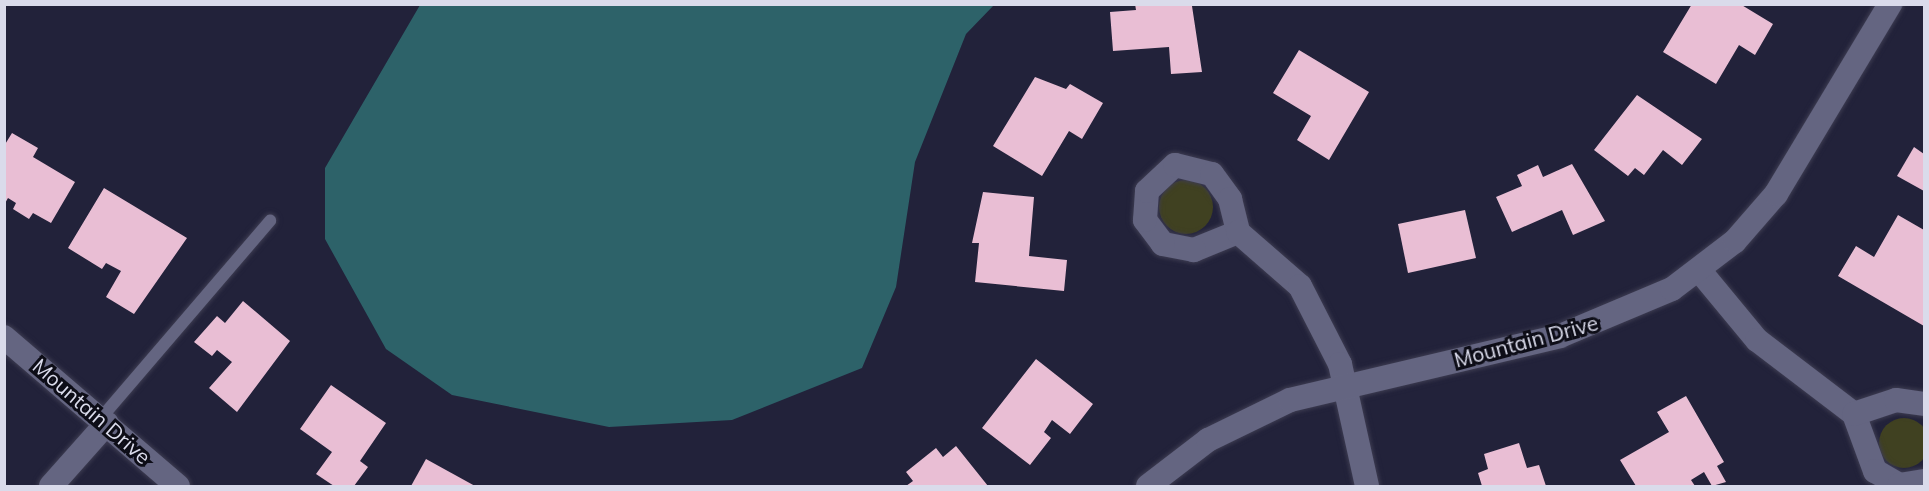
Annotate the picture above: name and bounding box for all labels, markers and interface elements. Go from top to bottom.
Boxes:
street label: Mountain Drive [1451,310,1601,372]
street label: Mountain Drive [28,353,156,469]

